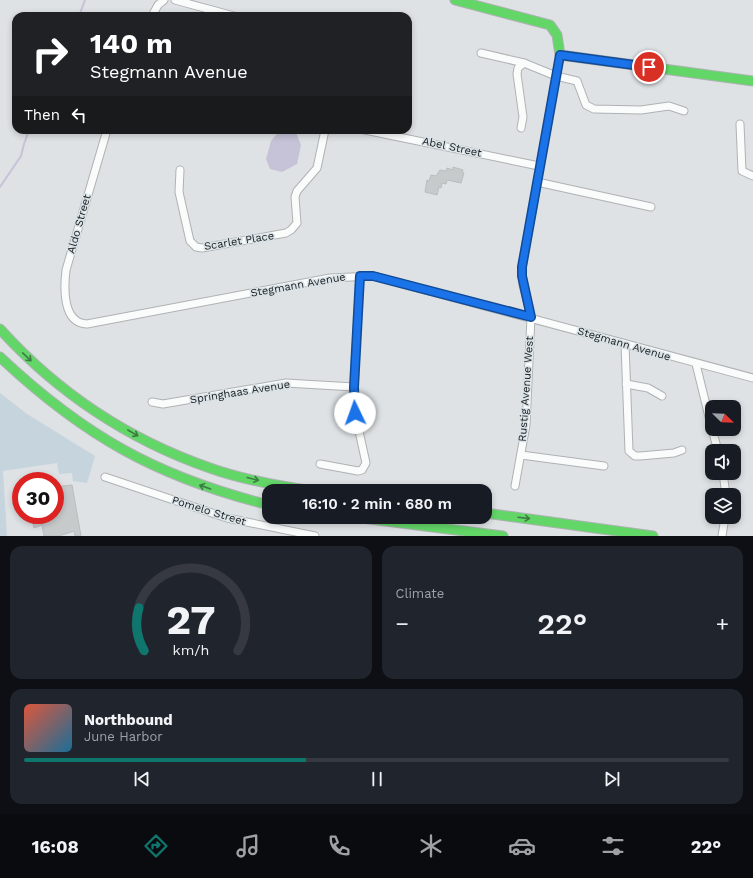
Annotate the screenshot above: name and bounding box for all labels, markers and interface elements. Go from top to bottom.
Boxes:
text: 140 m [90,27,173,60]
icon: right [24,28,76,80]
pin [632,50,666,84]
icon: arrive [638,56,660,78]
text: Stegmann Avenue [90,61,248,82]
icon: left [68,104,90,126]
text: Then [24,106,60,124]
street label: Abel Street [421,134,483,160]
street label: Aldo Street [64,193,94,255]
street label: Scarlet Place [203,229,275,253]
street label: Stegmann Avenue [249,270,347,300]
street label: Stegmann Avenue [576,324,672,364]
street label: Rustig Avenue West [516,335,536,442]
one-way arrow [22,352,32,362]
street label: Springhaas Avenue [189,378,291,406]
position arrow [334,392,376,434]
north arrow [705,400,741,436]
map controls [705,400,741,524]
one-way arrow [127,429,139,437]
button: sound [705,444,741,480]
speed limit sign: 30 [12,472,64,524]
one-way arrow [247,476,260,484]
one-way arrow [198,483,211,490]
button: layers [705,488,741,524]
street label: Pomelo Street [170,494,248,529]
text: 16:10 · 2 min · 680 m [302,495,452,513]
one-way arrow [517,514,530,522]
text: Climate [396,586,444,601]
text: 27 [166,594,215,643]
text: 22° [537,606,587,641]
text: − [396,611,409,636]
text: + [716,611,729,636]
text: km/h [172,641,209,657]
text: Northbound [84,711,173,729]
text: June Harbor [84,729,163,744]
icon: previous [131,768,153,790]
icon: pause [366,768,388,790]
icon: next [601,768,623,790]
icon: directions [142,832,170,860]
icon: music [234,832,262,860]
icon: phone [325,832,353,860]
icon: climate [417,832,445,860]
icon: car [508,832,536,860]
icon: filters [599,832,627,860]
text: 16:08 [32,836,79,857]
text: 22° [691,836,721,857]

